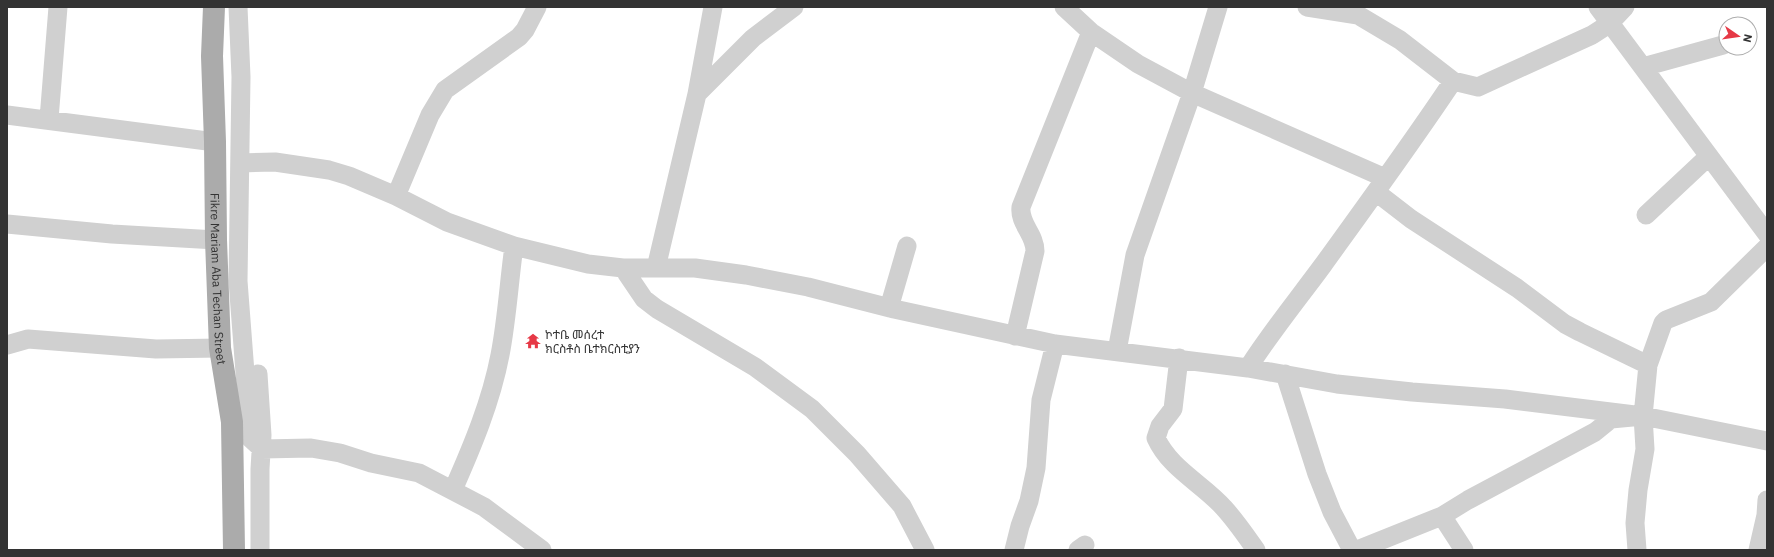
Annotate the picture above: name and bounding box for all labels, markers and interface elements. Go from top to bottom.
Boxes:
north arrow [1718,16,1758,56]
text: N [1740,33,1755,44]
street label: Fikre Mariam Aba Techan Street [208,193,230,366]
place label: ኮተቤ መሰረተ ክርስቶስ ቤተክርስቲያን [545,327,640,356]
temple icon: ኮተቤ መሰረተ ክርስቶስ ቤተክርስቲያን [524,332,542,350]

